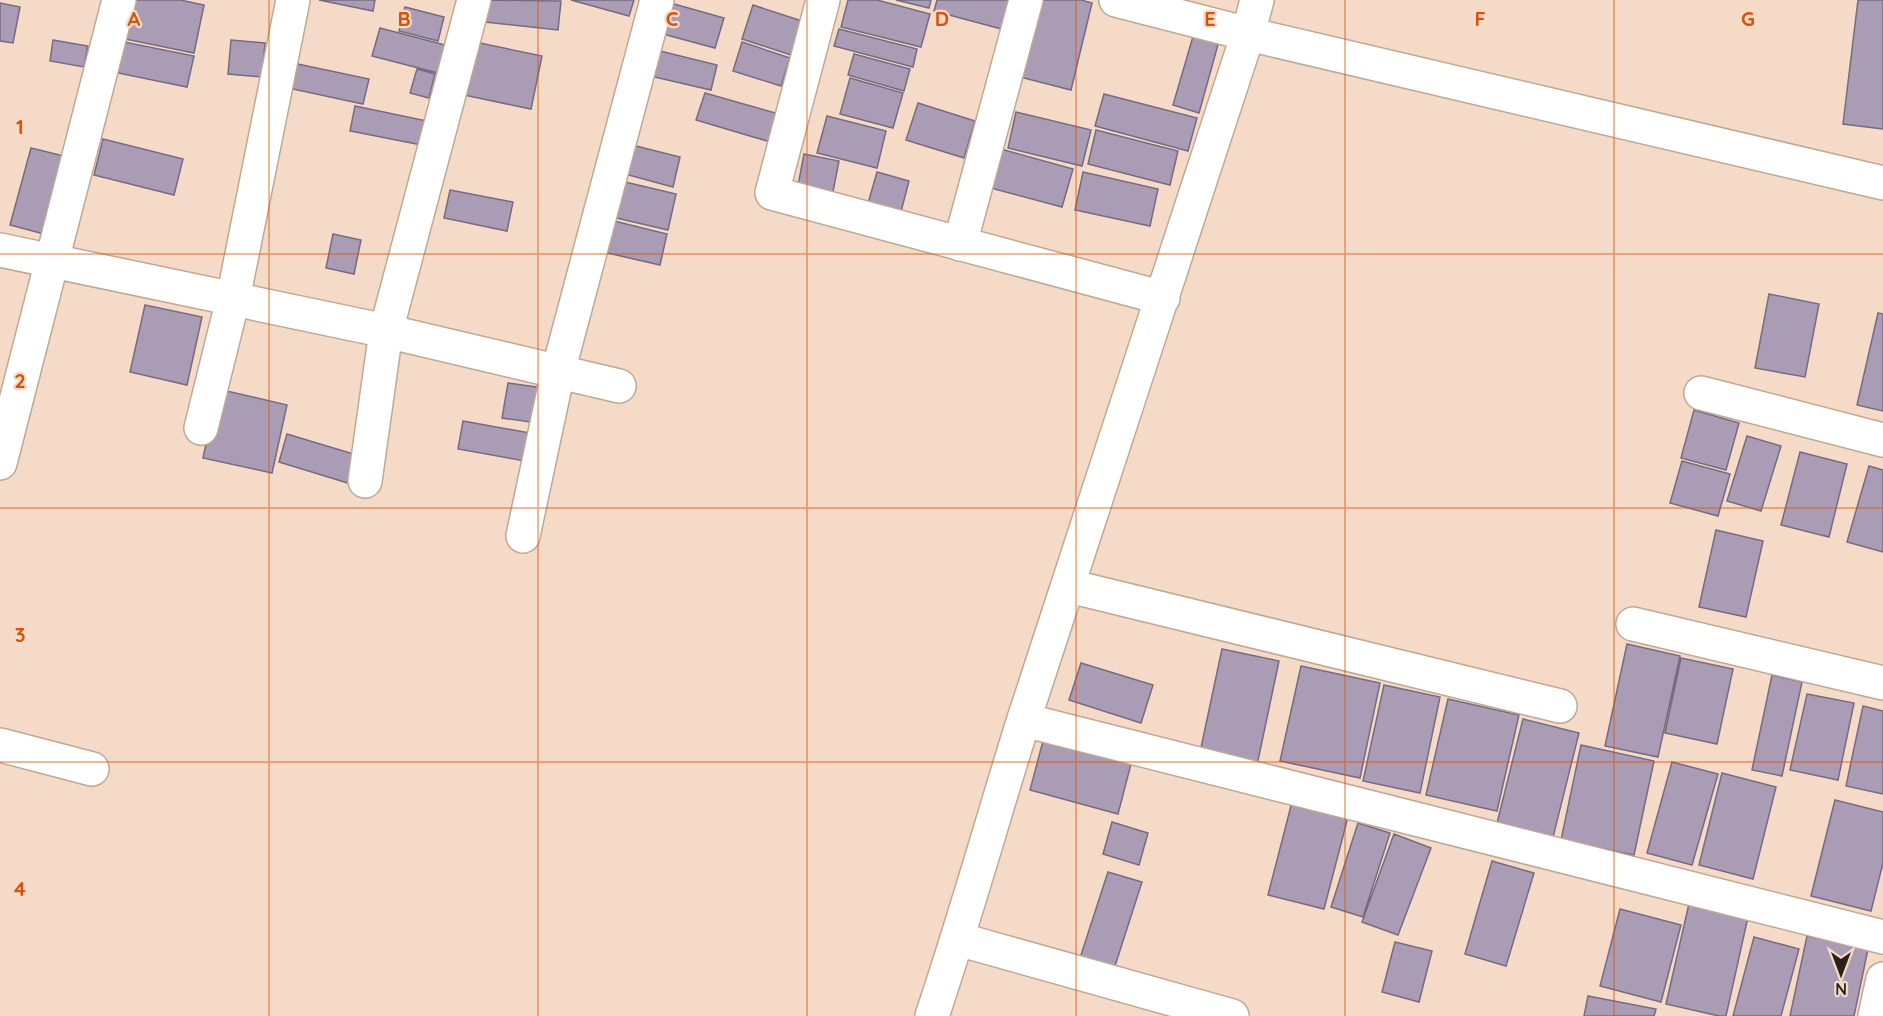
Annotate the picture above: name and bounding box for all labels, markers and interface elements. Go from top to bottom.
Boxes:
text: A [128,6,141,31]
text: B [397,6,411,31]
text: C [666,6,679,31]
text: D [935,6,949,31]
text: E [1204,6,1216,31]
text: F [1474,6,1486,31]
text: G [1741,6,1755,31]
text: 1 [16,114,24,139]
text: 2 [14,368,26,393]
text: 3 [15,622,25,647]
text: 4 [14,876,26,901]
north arrow [1811,944,1871,1004]
text: N [1835,979,1847,999]

